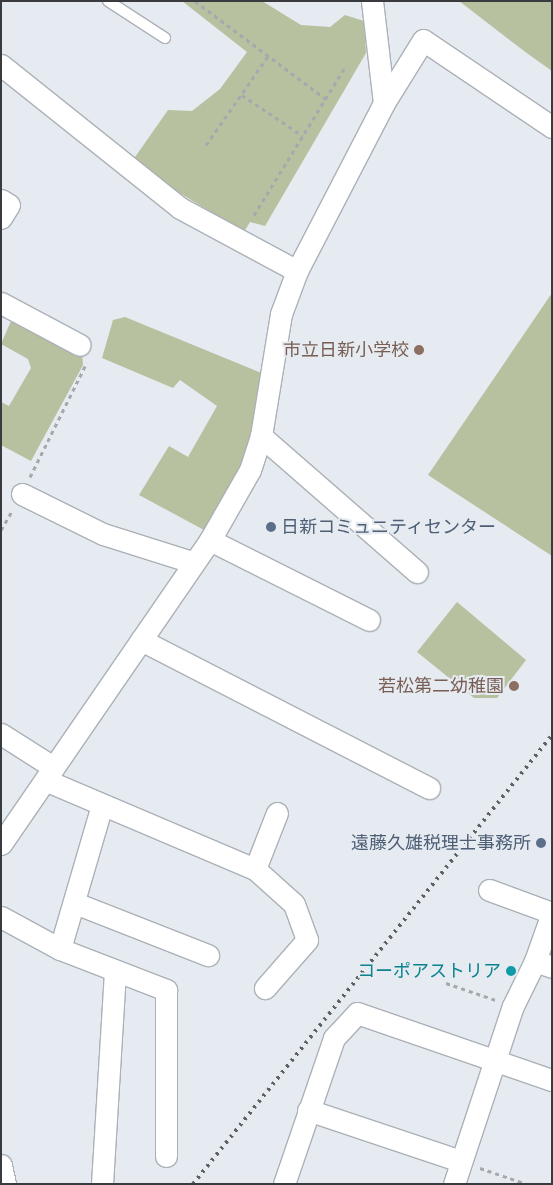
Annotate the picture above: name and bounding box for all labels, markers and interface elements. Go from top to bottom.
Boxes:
place label: 市立日新小学校 [283,339,409,361]
marker: 市立日新小学校 [413,344,425,356]
place label: 日新コミュニティセンター [281,516,497,538]
marker: 日新コミュニティセンター [265,521,277,533]
place label: 若松第二幼稚園 [378,675,504,697]
marker: 若松第二幼稚園 [508,680,520,692]
place label: 遠藤久雄税理士事務所 [351,832,531,854]
marker: 遠藤久雄税理士事務所 [535,837,547,849]
place label: コーポアストリア [357,960,501,982]
marker: コーポアストリア [505,965,517,977]

